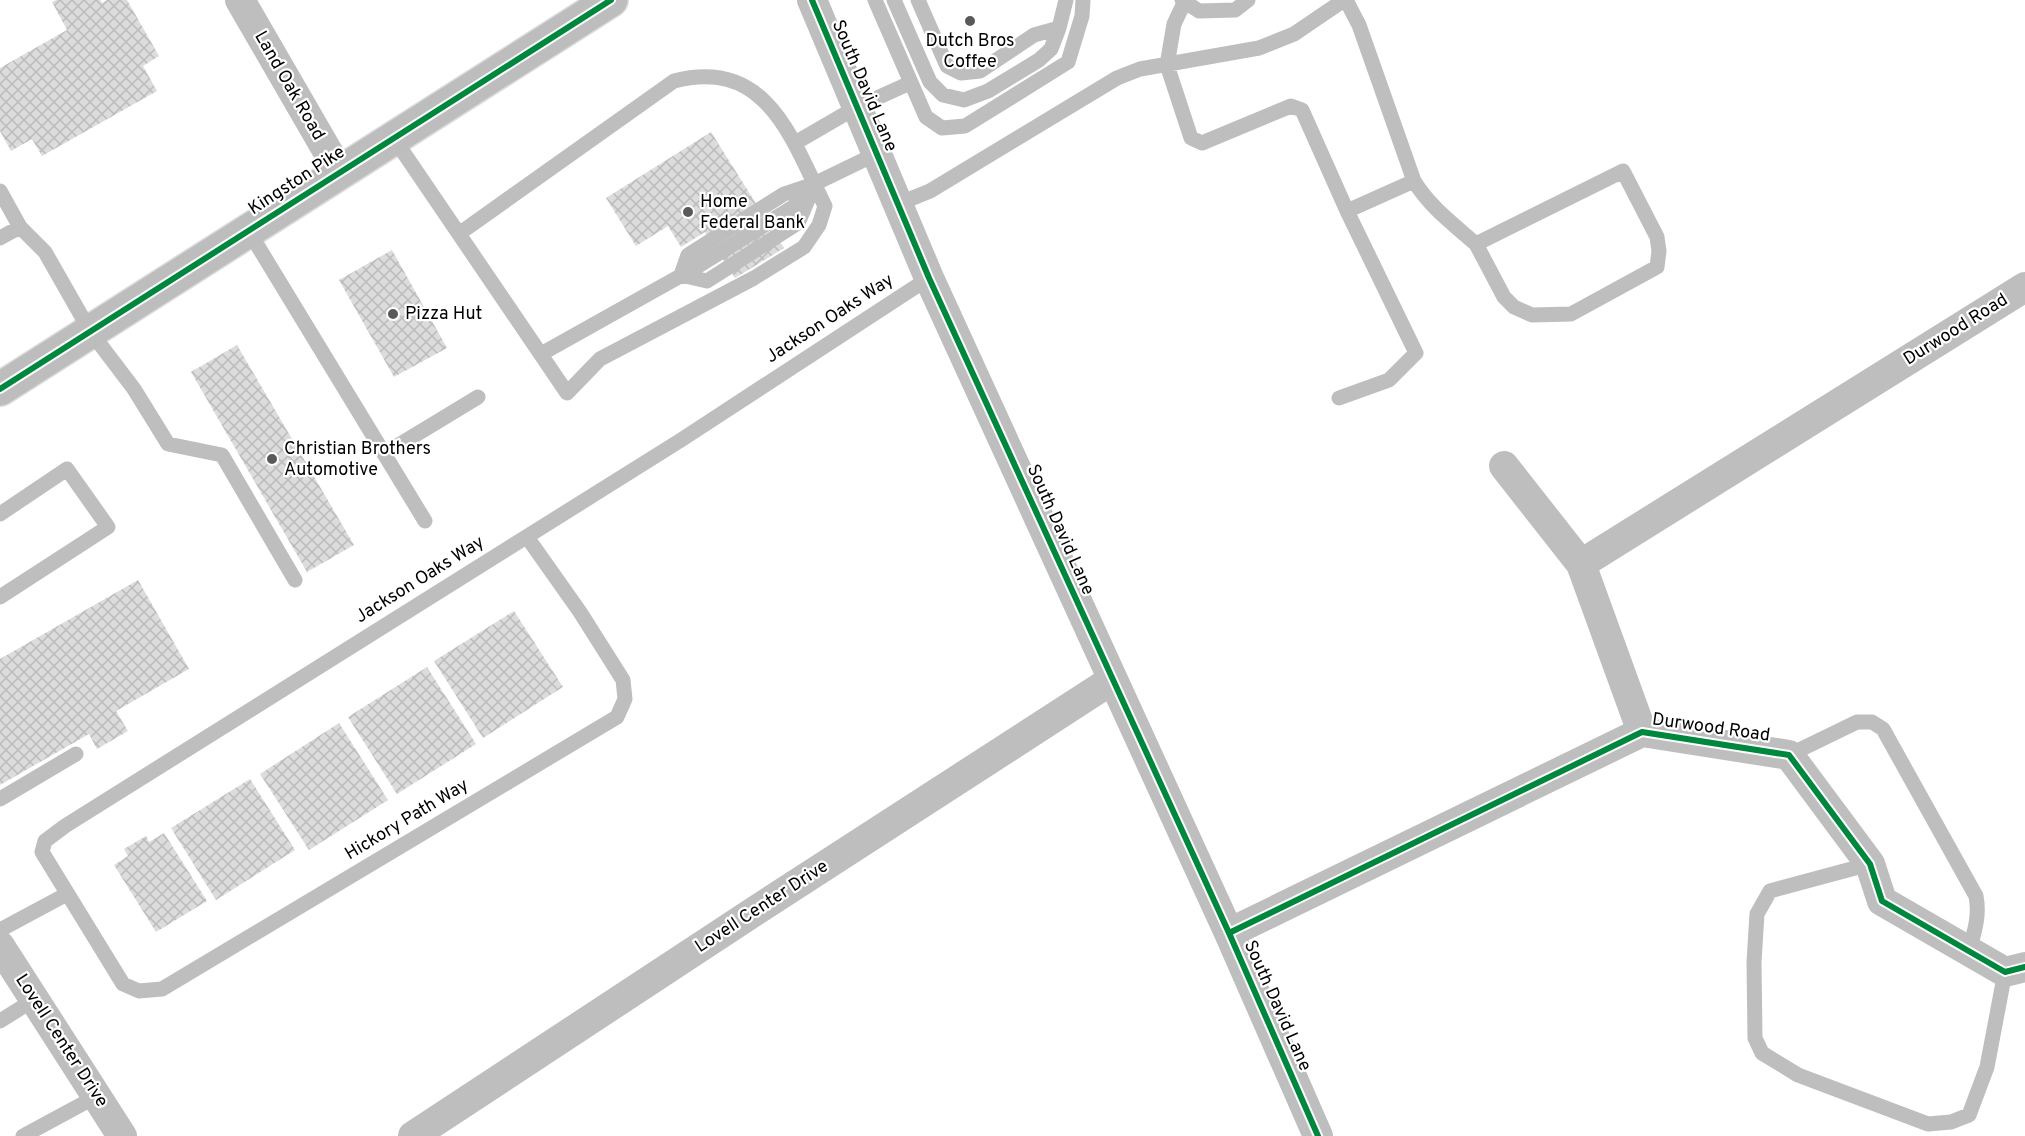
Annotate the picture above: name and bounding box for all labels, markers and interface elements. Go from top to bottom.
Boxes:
marker: Dutch Bros Coffee [963,14,977,28]
street label: South David Lane [826,17,902,155]
street label: Land Oak Road [248,27,330,145]
place label: Dutch Bros Coffee [925,30,1015,74]
street label: Kingston Pike [244,141,350,221]
place label: Home Federal Bank [700,191,805,235]
marker: Home Federal Bank [681,205,695,219]
street label: Jackson Oaks Way [762,269,898,369]
street label: Durwood Road [1899,289,2013,371]
place label: Pizza Hut [405,303,482,326]
marker: Pizza Hut [386,307,400,321]
place label: Christian Brothers Automotive [284,438,431,482]
marker: Christian Brothers Automotive [265,452,279,466]
street label: South David Lane [1021,461,1099,599]
street label: Jackson Oaks Way [351,531,489,629]
street label: Durwood Road [1651,708,1771,748]
street label: Hickory Path Way [341,774,473,866]
street label: Lovell Center Drive [691,855,833,959]
street label: South David Lane [1238,937,1316,1075]
street label: Lovell Center Drive [9,970,113,1112]

